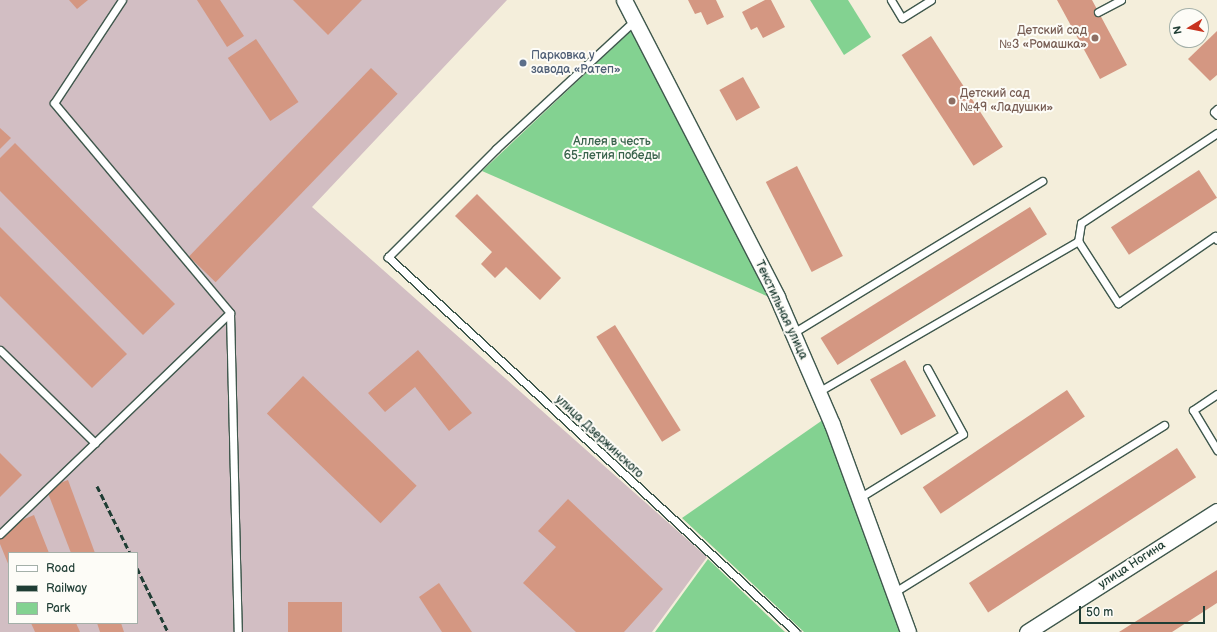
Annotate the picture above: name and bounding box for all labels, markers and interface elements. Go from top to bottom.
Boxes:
north arrow [1169,8,1209,48]
place label: Детский сад №3 «Ромашка» [999,24,1087,52]
text: N [1171,25,1185,35]
marker: Детский сад №3 «Ромашка» [1090,33,1100,43]
place label: Парковка у завода «Ратеп» [531,49,621,77]
marker: Парковка у завода «Ратеп» [518,58,528,68]
place label: Детский сад №49 «Ладушки» [960,87,1053,115]
marker: Детский сад №49 «Ладушки» [947,96,957,106]
park label: Аллея в честь 65-летия победы [564,135,660,163]
street label: Текстильная улица [752,258,810,362]
street label: улица Дзержинского [552,393,646,481]
street label: улица Ногина [1096,538,1168,592]
legend [8,552,138,624]
text: Road [46,561,75,576]
text: Railway [46,581,87,596]
scale bar [1081,598,1207,624]
text: Park [46,601,70,616]
text: 50 m [1086,605,1113,620]

